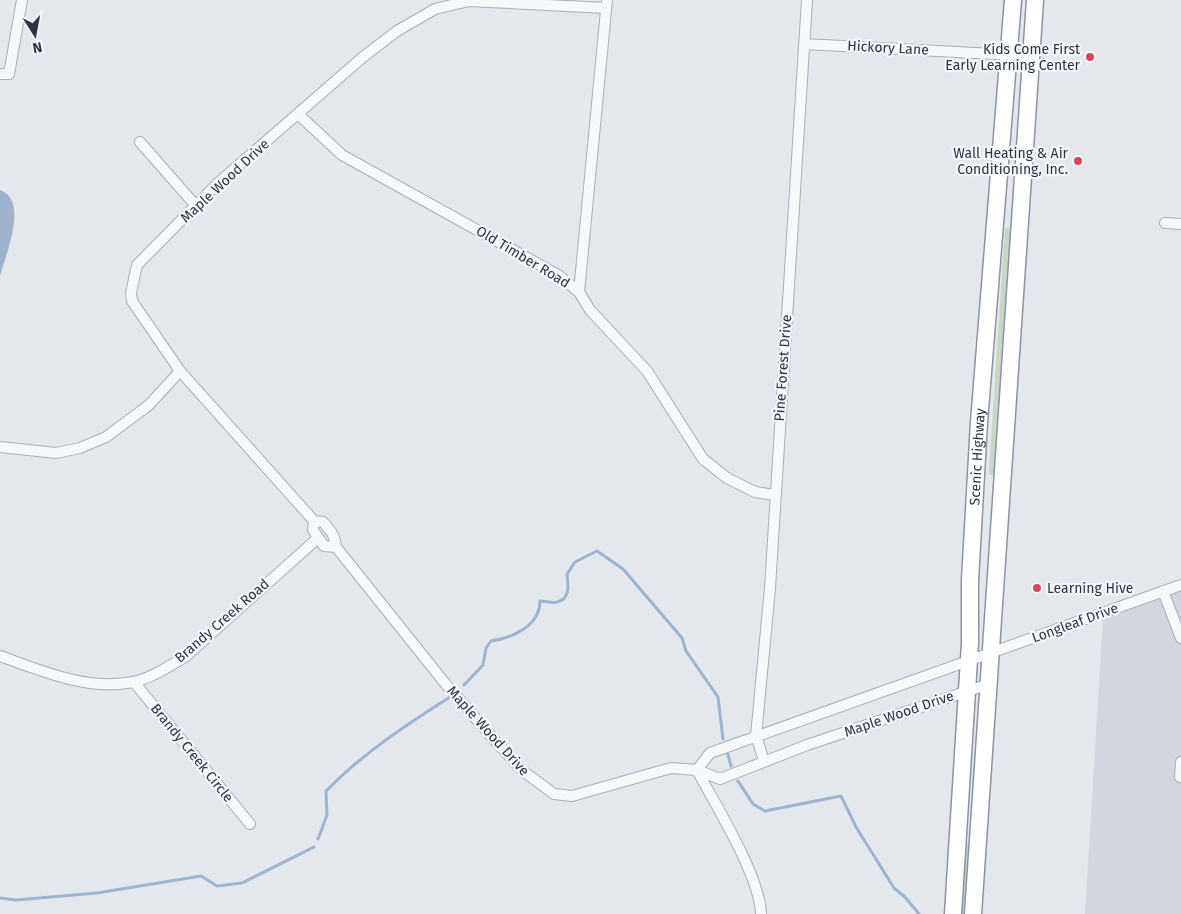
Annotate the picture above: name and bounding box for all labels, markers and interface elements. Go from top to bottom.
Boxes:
north arrow [10,10,60,60]
street label: Hickory Lane [847,37,929,59]
text: N [31,38,44,57]
place label: Kids Come First Early Learning Center [945,41,1081,74]
marker: Kids Come First Early Learning Center [1084,51,1096,63]
street label: Maple Wood Drive [177,136,273,226]
place label: Wall Heating & Air Conditioning, Inc. [953,145,1069,178]
marker: Wall Heating & Air Conditioning, Inc. [1072,155,1084,167]
street label: Old Timber Road [473,222,573,292]
street label: Pine Forest Drive [771,314,795,422]
street label: Scenic Highway [966,407,989,506]
street label: Brandy Creek Road [171,575,273,667]
place label: Learning Hive [1047,580,1133,597]
marker: Learning Hive [1031,582,1043,594]
street label: Longleaf Drive [1029,600,1121,646]
street label: Maple Wood Drive [443,683,533,779]
street label: Maple Wood Drive [842,687,956,741]
street label: Brandy Creek Circle [147,700,237,806]

